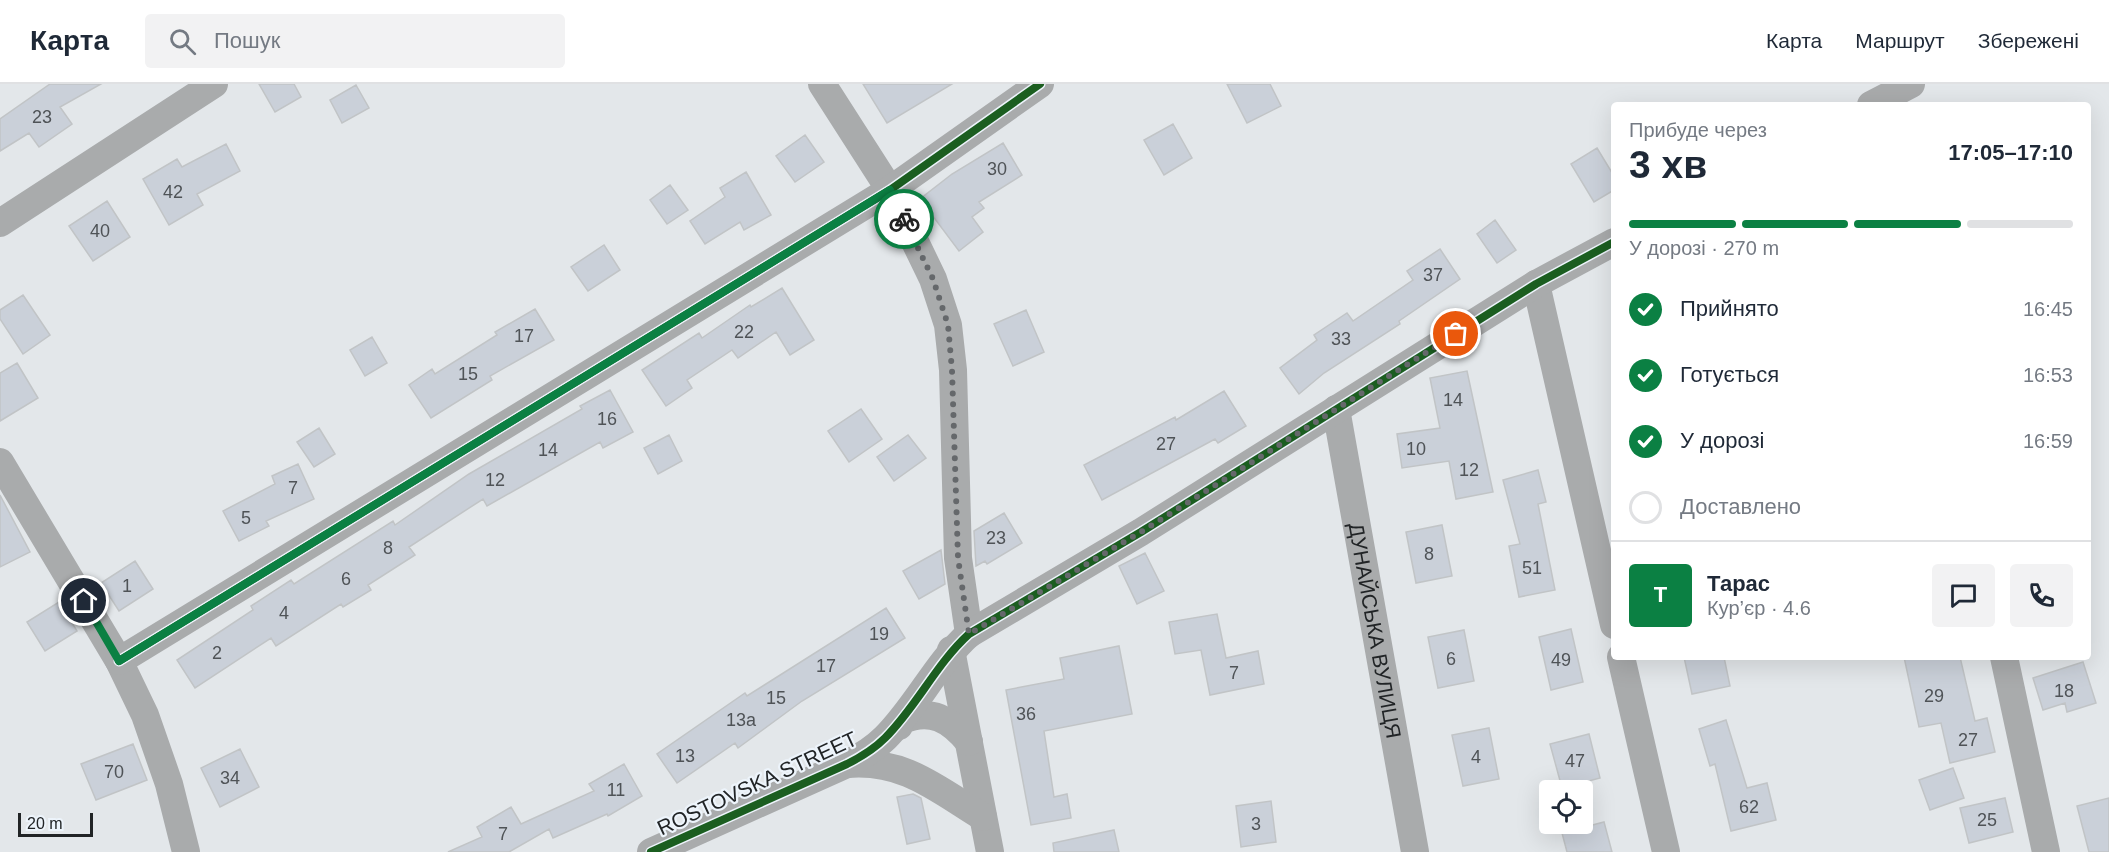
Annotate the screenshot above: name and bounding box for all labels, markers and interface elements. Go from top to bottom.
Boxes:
search box [145,14,565,68]
text: Карта [30,25,109,56]
icon: search [166,25,199,58]
text: Пошук [214,28,280,53]
text: Карта [1766,29,1822,52]
text: Маршрут [1855,29,1945,52]
text: Збережені [1978,29,2079,52]
house number: 23 [32,107,52,127]
text: Прибуде через [1629,119,1767,141]
text: 17:05–17:10 [1948,140,2073,165]
text: 3 хв [1629,143,1707,186]
house number: 30 [987,159,1007,179]
house number: 42 [163,182,183,202]
courier [874,189,934,249]
icon: bike [888,203,921,236]
house number: 40 [90,221,110,241]
text: У дорозі · 270 m [1629,237,1779,259]
house number: 37 [1423,265,1443,285]
icon: check [1629,293,1662,326]
text: Прийнято [1680,296,1779,321]
text: 16:45 [2023,298,2073,320]
pin [1430,308,1481,359]
icon: bag [1439,317,1472,350]
house number: 22 [734,322,754,342]
house number: 17 [514,326,534,346]
house number: 33 [1331,329,1351,349]
icon: check [1629,359,1662,392]
text: Готується [1680,362,1779,387]
house number: 15 [458,364,478,384]
text: 16:53 [2023,364,2073,386]
house number: 14 [1443,390,1463,410]
house number: 16 [597,409,617,429]
icon: check [1629,425,1662,458]
text: У дорозі [1680,428,1764,453]
text: 16:59 [2023,430,2073,452]
house number: 27 [1156,434,1176,454]
house number: 10 [1406,439,1426,459]
house number: 14 [538,440,558,460]
house number: 12 [1459,460,1479,480]
house number: 12 [485,470,505,490]
house number: 7 [288,478,298,498]
text: Доставлено [1680,494,1801,519]
house number: 5 [241,508,251,528]
street label: ДУНАЙСЬКА ВУЛИЦЯ [1345,521,1406,740]
house number: 23 [986,528,1006,548]
house number: 8 [383,538,393,558]
house number: 8 [1424,544,1434,564]
house number: 51 [1522,558,1542,578]
button: chat [1932,564,1995,627]
button: phone [2010,564,2073,627]
house number: 6 [341,569,351,589]
text: Тарас [1707,571,1770,596]
pin [58,575,109,626]
house number: 1 [122,576,132,596]
text: Т [1654,582,1667,607]
icon: home [67,584,100,617]
text: Кур’єр · 4.6 [1707,597,1811,619]
house number: 4 [279,603,289,623]
house number: 19 [869,624,889,644]
house number: 2 [212,643,222,663]
house number: 6 [1446,649,1456,669]
house number: 49 [1551,650,1571,670]
house number: 17 [816,656,836,676]
house number: 7 [1229,663,1239,683]
house number: 18 [2054,681,2074,701]
house number: 29 [1924,686,1944,706]
house number: 15 [766,688,786,708]
house number: 36 [1016,704,1036,724]
house number: 13а [726,710,757,730]
street label: ROSTOVSKA STREET [653,726,861,839]
house number: 27 [1958,730,1978,750]
house number: 13 [675,746,695,766]
house number: 4 [1471,747,1481,767]
house number: 47 [1565,751,1585,771]
house number: 70 [104,762,124,782]
house number: 34 [220,768,240,788]
house number: 11 [607,780,625,800]
map controls [1539,780,1593,834]
button: locate [1539,780,1593,834]
house number: 62 [1739,797,1759,817]
scale bar [18,810,93,838]
house number: 25 [1977,810,1997,830]
house number: 3 [1251,814,1261,834]
text: 20 m [27,815,63,832]
house number: 7 [498,824,508,844]

